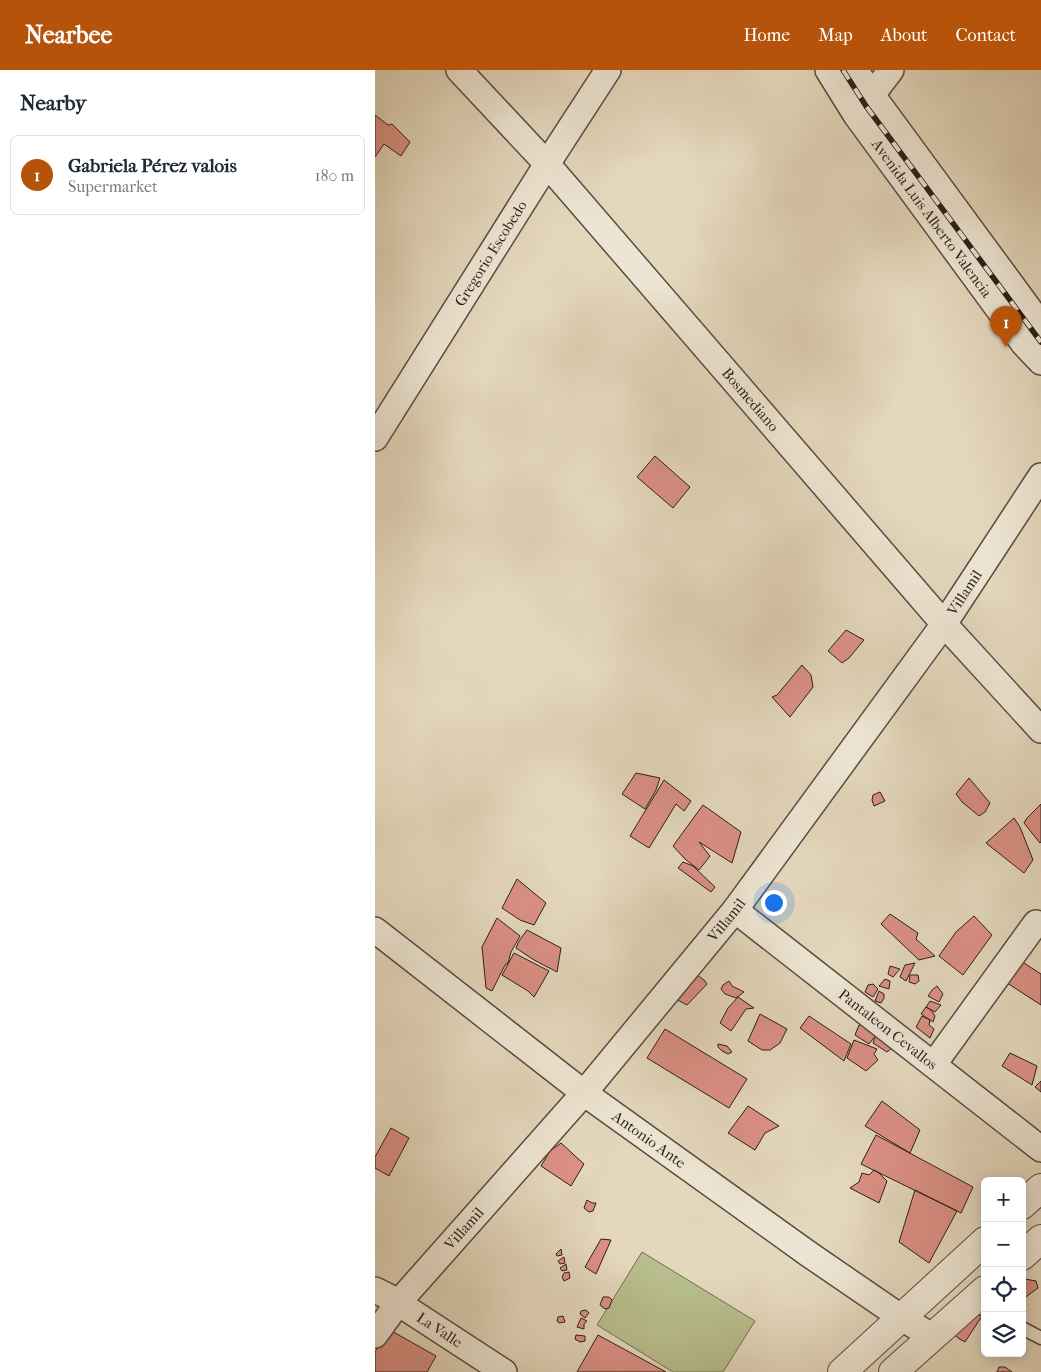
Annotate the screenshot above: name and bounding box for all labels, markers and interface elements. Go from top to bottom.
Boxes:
text: Nearbee [25,21,112,49]
text: Home [743,25,790,46]
text: Map [818,25,853,46]
text: About [881,25,927,46]
text: Contact [955,25,1016,46]
text: Nearby [20,91,86,115]
street label: Avenida Luis Alberto Valencia [867,135,996,302]
text: Gabriela Pérez valois [68,155,237,177]
text: 1 [34,166,40,185]
text: 180 m [315,166,354,185]
text: Supermarket [68,177,158,196]
street label: Gregorio Escobedo [451,197,531,310]
pin: 1 [990,306,1022,347]
street label: Bosmediano [718,364,783,436]
street label: Villamil [943,567,986,619]
your location [761,890,787,916]
street label: Villamil [703,895,749,946]
street label: Pantaleon Cevallos [835,985,941,1074]
street label: Antonio Ante [608,1107,690,1172]
map controls [981,1177,1026,1357]
button: + [981,1177,1026,1222]
street label: Villamil [440,1204,488,1254]
button: − [981,1222,1026,1267]
button: locate [981,1267,1026,1312]
street label: La Valle [413,1309,466,1352]
button: layers [981,1312,1026,1357]

